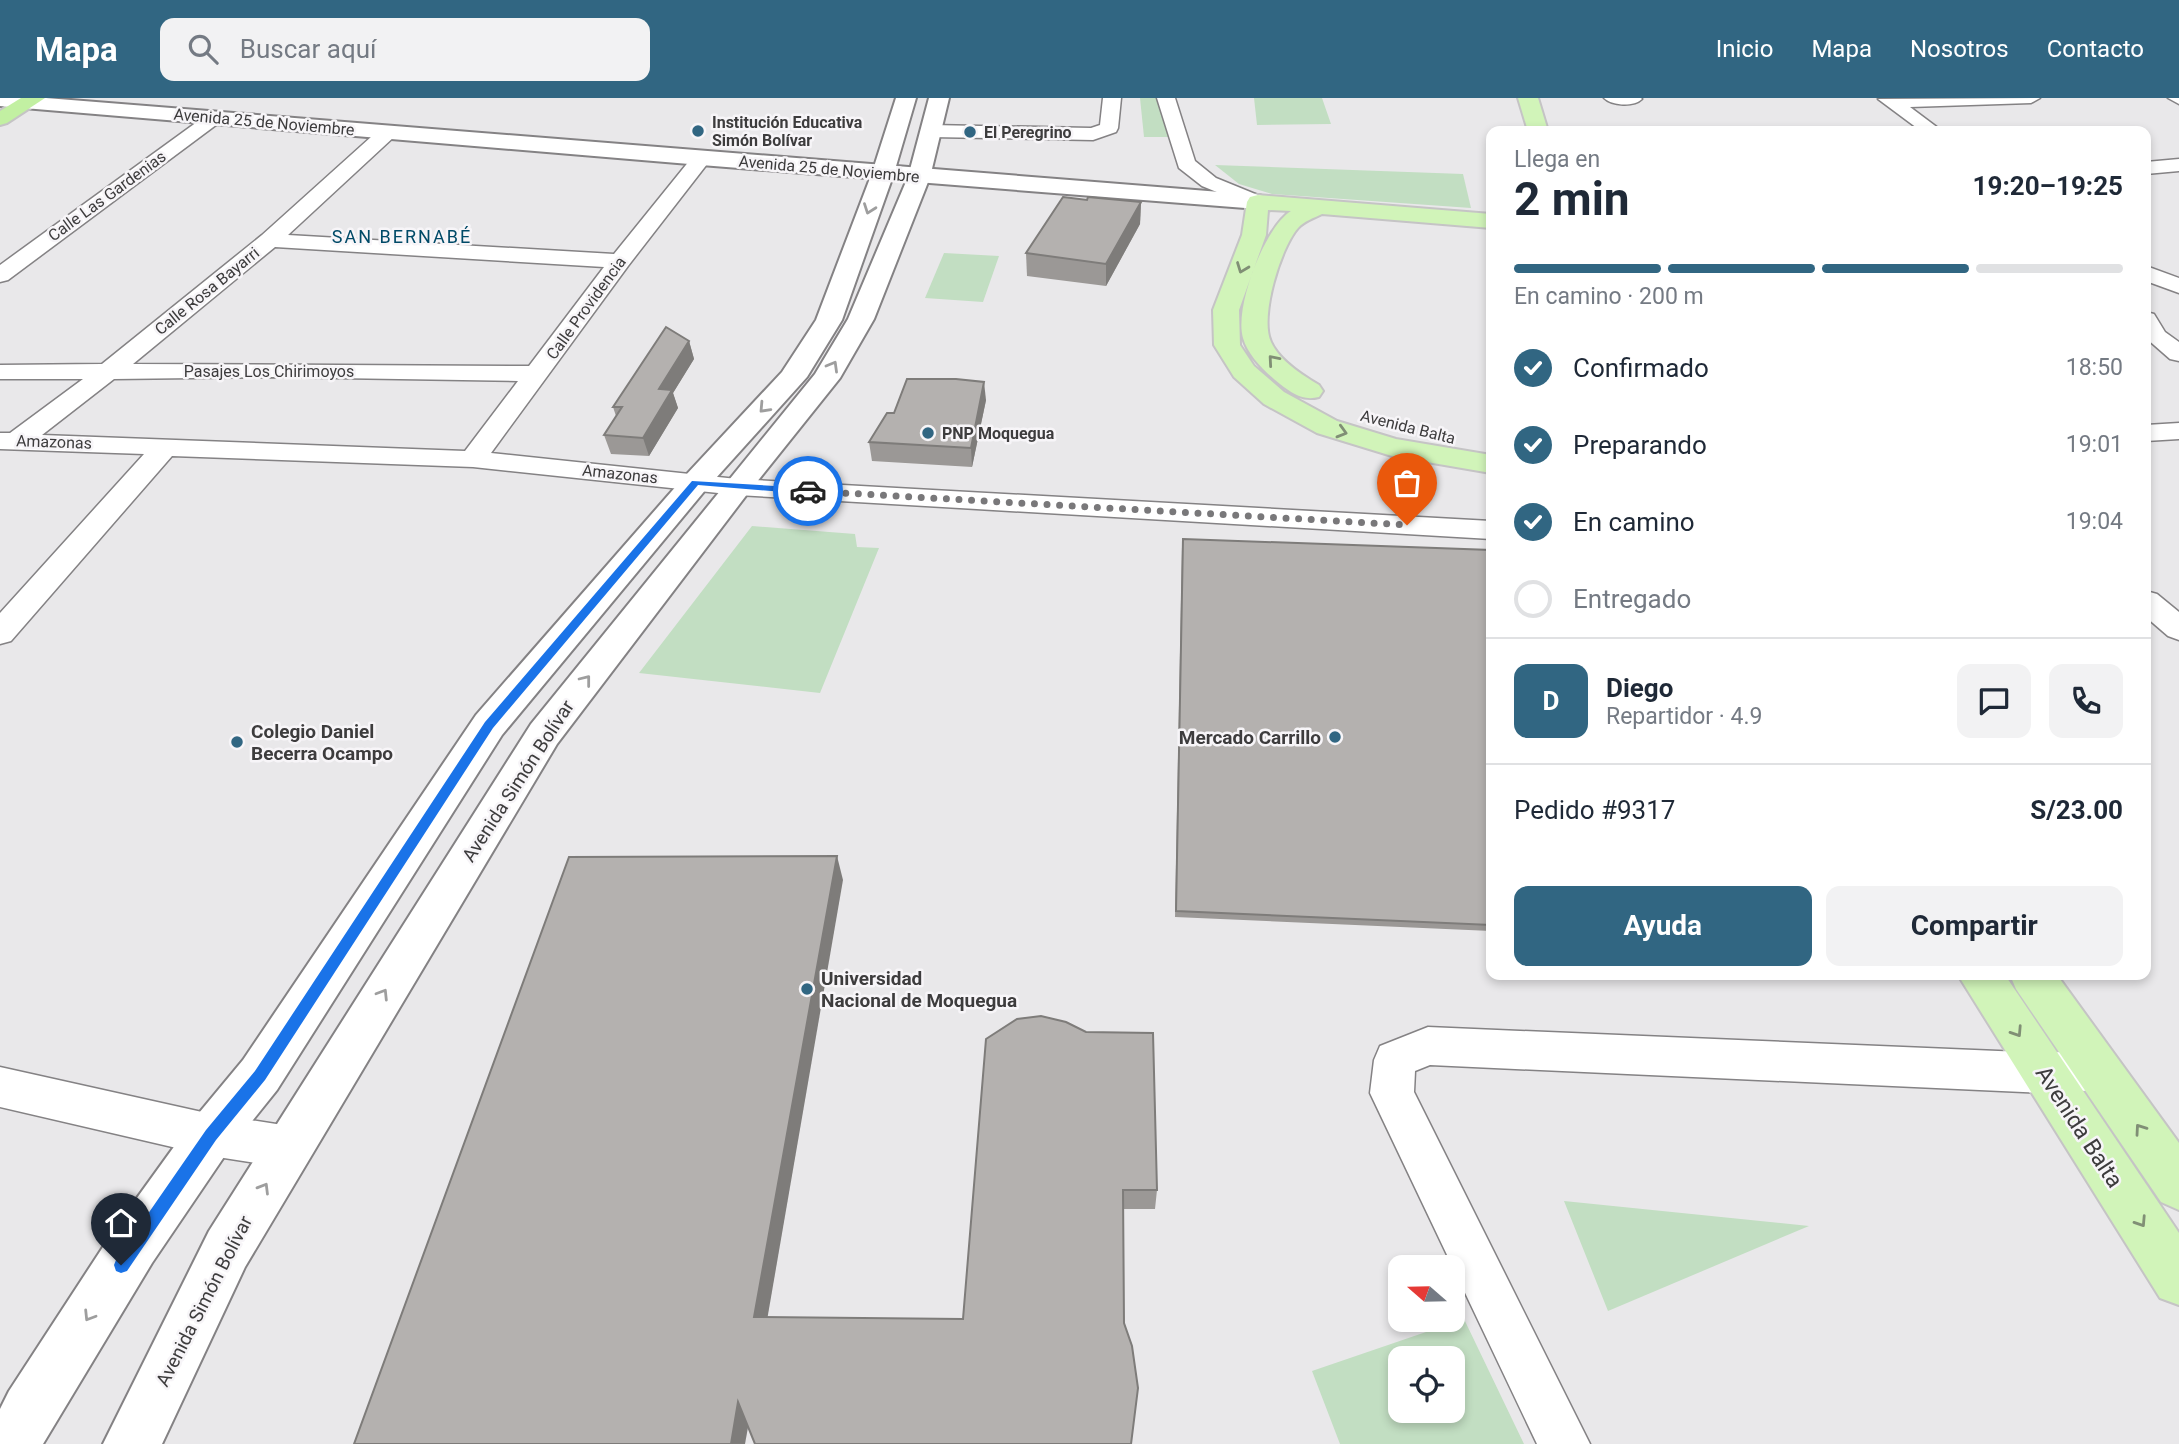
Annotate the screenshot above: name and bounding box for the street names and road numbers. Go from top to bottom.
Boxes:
street label: Avenida 25 de Noviembre [173,105,355,139]
street label: Calle Las Gardenias [44,147,170,245]
street label: Avenida 25 de Noviembre [738,152,920,186]
street label: Calle Rosa Bayarri [151,243,263,339]
street label: Calle Providencia [542,253,630,363]
street label: Pasajes Los Chirimoyos [184,362,354,381]
street label: Avenida Balta [1359,406,1457,448]
street label: Amazonas [16,431,92,453]
street label: Amazonas [581,461,659,487]
street label: Avenida Simón Bolívar [457,695,579,866]
street label: Avenida Balta [2030,1061,2128,1193]
street label: Avenida Simón Bolívar [151,1211,257,1390]

